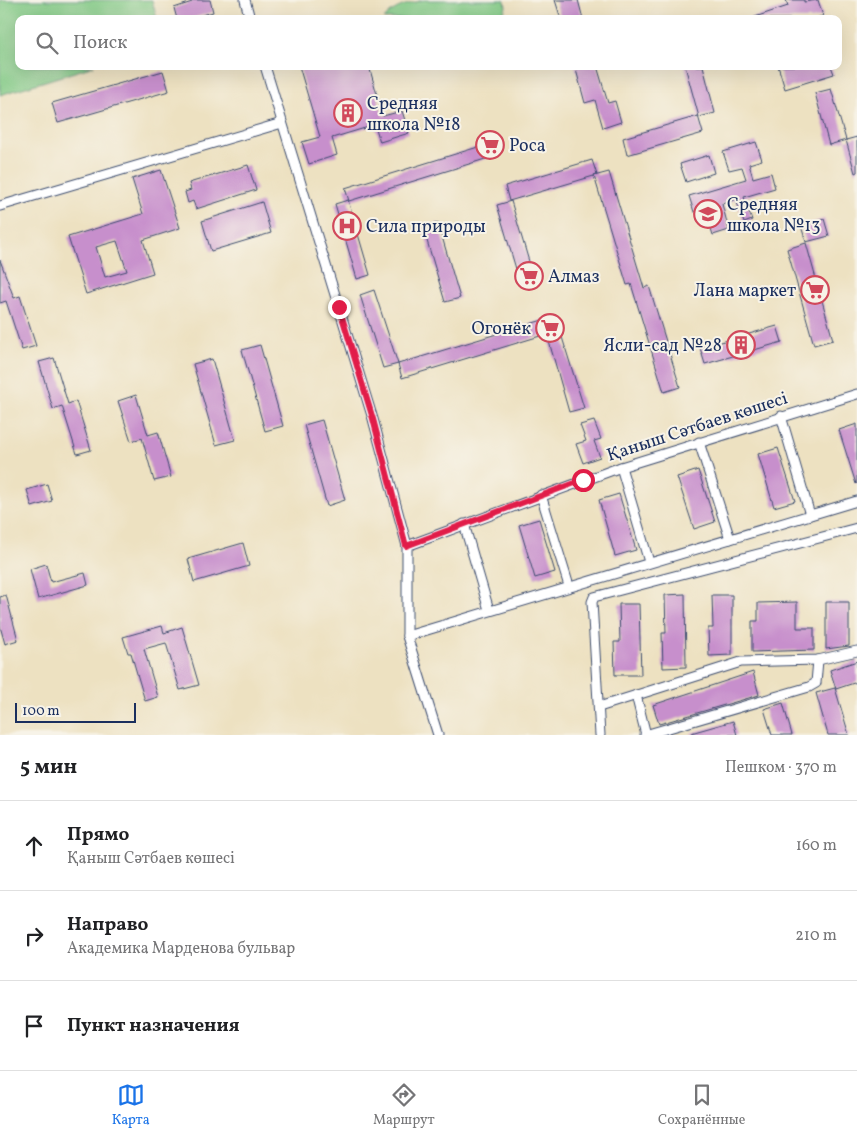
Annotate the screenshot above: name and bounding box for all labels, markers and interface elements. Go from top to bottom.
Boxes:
search box [15,15,842,70]
icon: search [33,29,61,57]
text: Поиск [73,30,127,56]
place label: Средняя школа №18 [367,92,460,138]
building icon: Средняя школа №18 [333,98,363,128]
supermarket icon: Роса [475,130,505,160]
place label: Роса [509,134,546,159]
place label: Средняя школа №13 [727,193,820,239]
school or university icon: Средняя школа №13 [693,199,723,229]
hospital icon: Сила природы [332,211,362,241]
place label: Сила природы [366,215,486,240]
supermarket icon: Алмаз [514,261,544,291]
place label: Алмаз [548,265,600,290]
supermarket icon: Лана маркет [800,275,830,305]
place label: Лана маркет [693,279,796,304]
route end [328,296,351,319]
supermarket icon: Огонёк [535,313,565,343]
place label: Огонёк [471,317,531,342]
building icon: Ясли-сад №28 [726,330,756,360]
place label: Ясли-сад №28 [603,334,722,359]
street label: Қаныш Сәтбаев көшесі [604,386,791,469]
route start [572,469,595,492]
scale bar [15,700,136,723]
text: 100 m [22,702,60,721]
text: 5 мин [20,753,77,782]
text: Пешком · 370 m [725,757,837,779]
text: Прямо [67,822,129,848]
icon: ahead [20,832,48,860]
text: 160 m [796,835,837,857]
text: Қаныш Сәтбаев көшесі [67,848,235,870]
text: Направо [67,912,149,938]
icon: right [20,922,48,950]
text: 210 m [795,925,837,947]
text: Академика Марденова бульвар [67,938,295,960]
icon: arrive [20,1012,48,1040]
text: Пункт назначения [67,1013,240,1039]
tab: Карта [112,1081,150,1130]
tab: Маршрут [373,1081,435,1130]
tab: Сохранённые [658,1081,745,1130]

